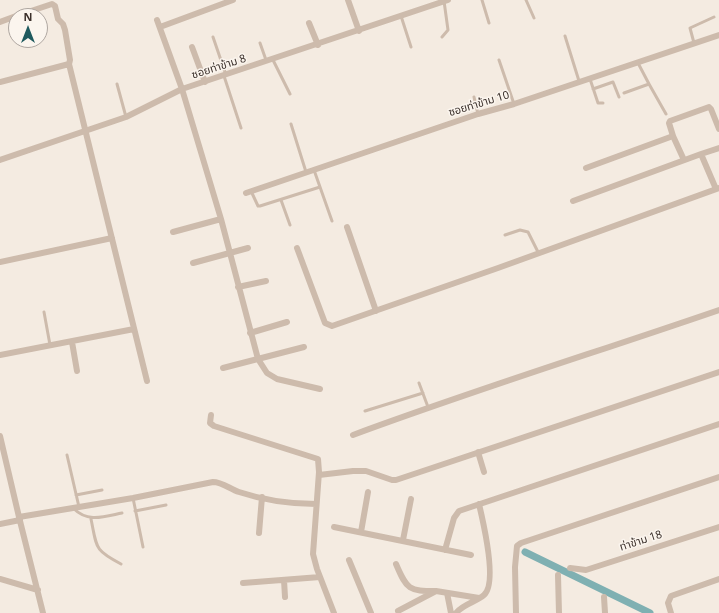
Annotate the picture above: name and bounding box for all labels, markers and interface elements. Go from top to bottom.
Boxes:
north arrow [8,8,48,48]
text: N [24,9,32,24]
street label: ซอยท่าข้าม 8 [190,52,248,82]
street label: ซอยท่าข้าม 10 [447,89,511,119]
street label: ท่าข้าม 18 [618,528,664,554]

